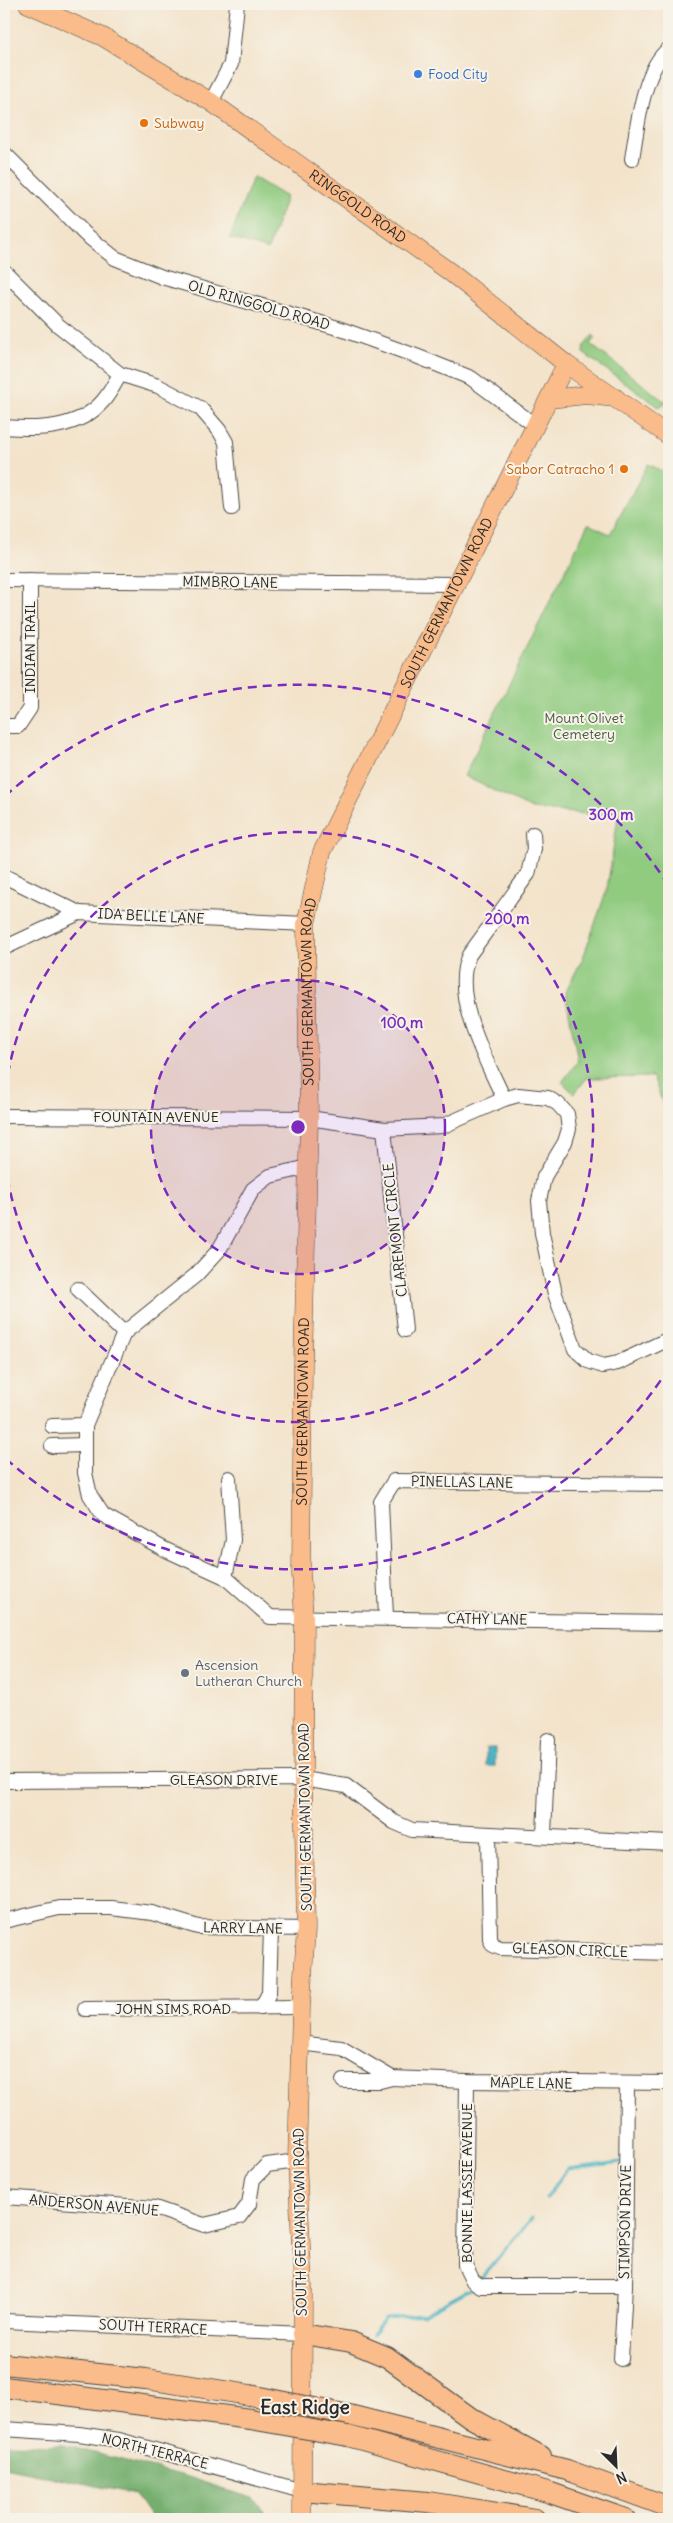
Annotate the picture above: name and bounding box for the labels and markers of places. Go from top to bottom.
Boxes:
place label: Food City [428,65,488,83]
marker: Food City [412,68,424,80]
place label: Subway [154,114,205,132]
marker: Subway [138,117,150,129]
place label: Sabor Catracho 1 [506,460,614,478]
marker: Sabor Catracho 1 [618,463,630,475]
centre of rings [289,1118,307,1136]
place label: Ascension Lutheran Church [195,1656,302,1690]
marker: Ascension Lutheran Church [179,1667,191,1679]

